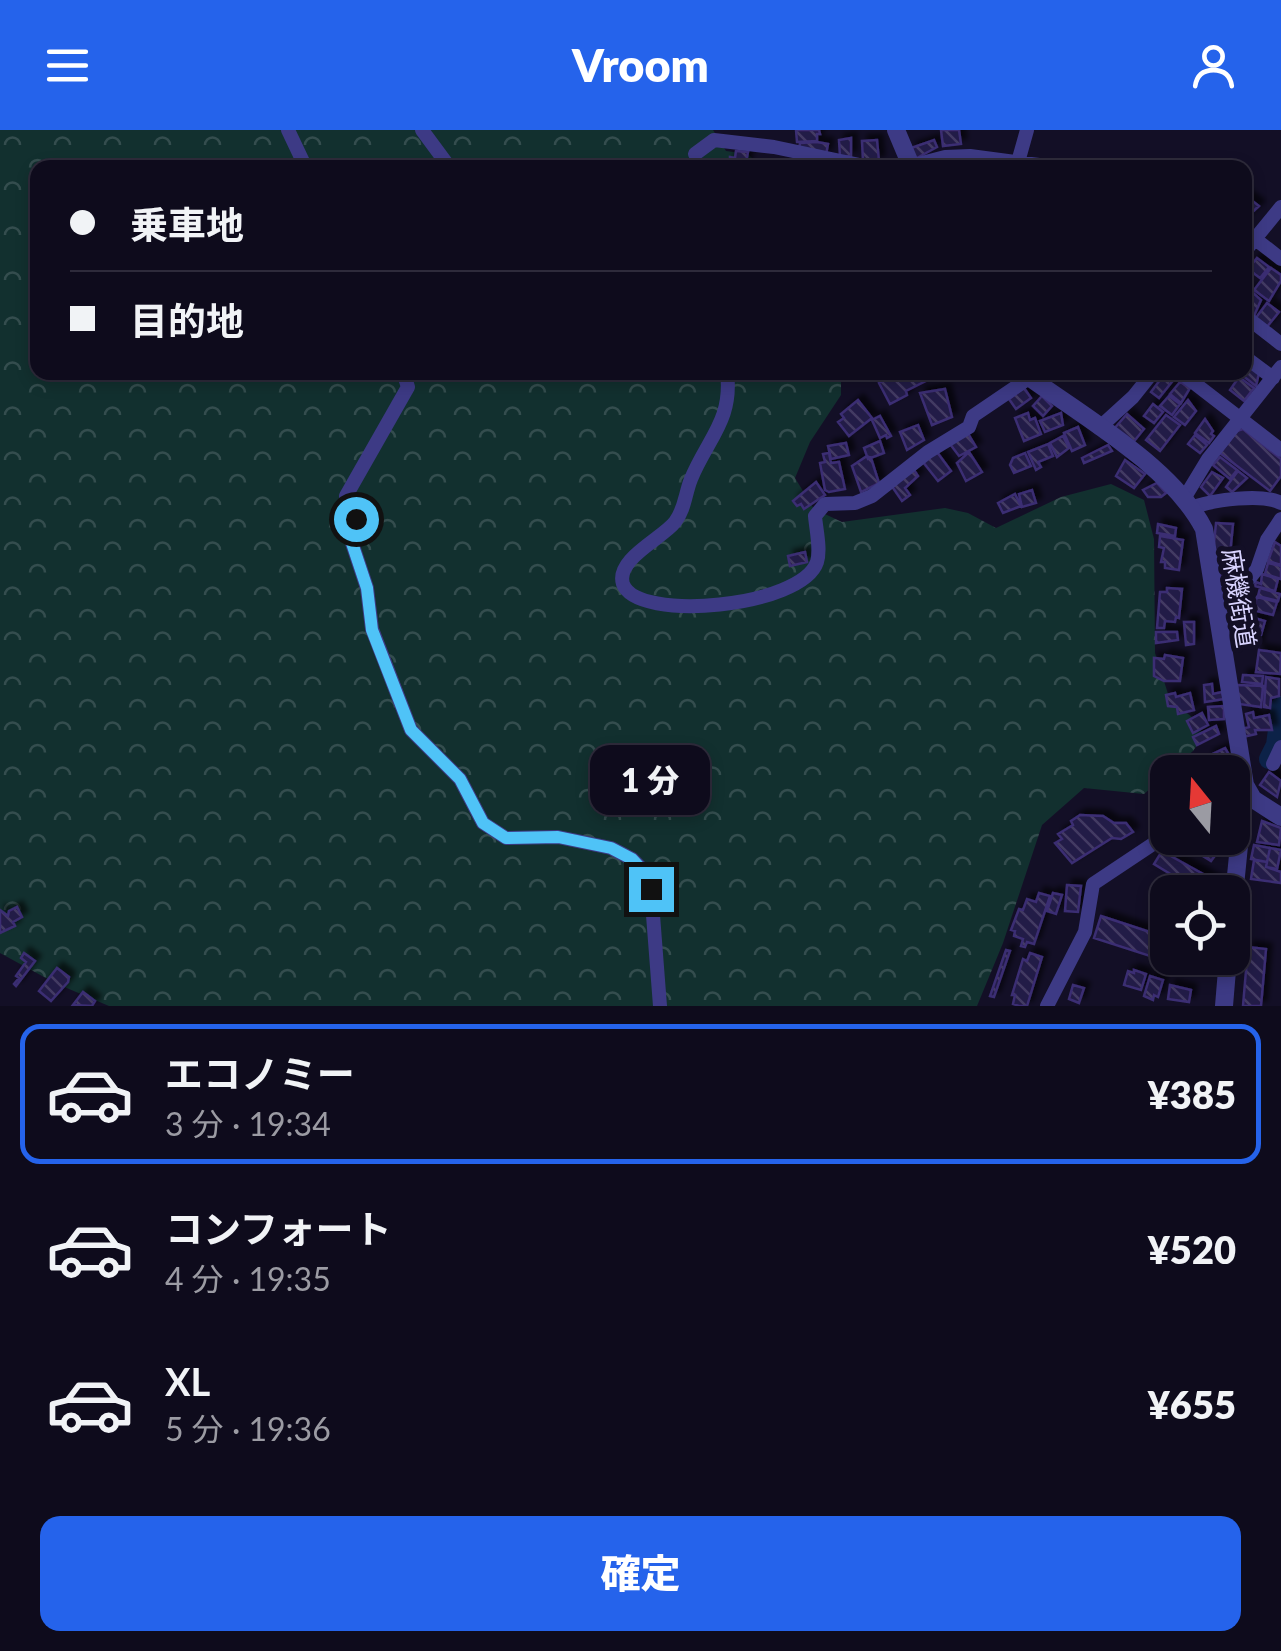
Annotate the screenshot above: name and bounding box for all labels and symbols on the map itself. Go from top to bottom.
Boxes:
route start [334,497,379,542]
street label: 麻機街道 [1217,546,1263,650]
callout: 1 分 [591,744,711,814]
north arrow [1150,755,1250,855]
route end [629,867,674,912]

